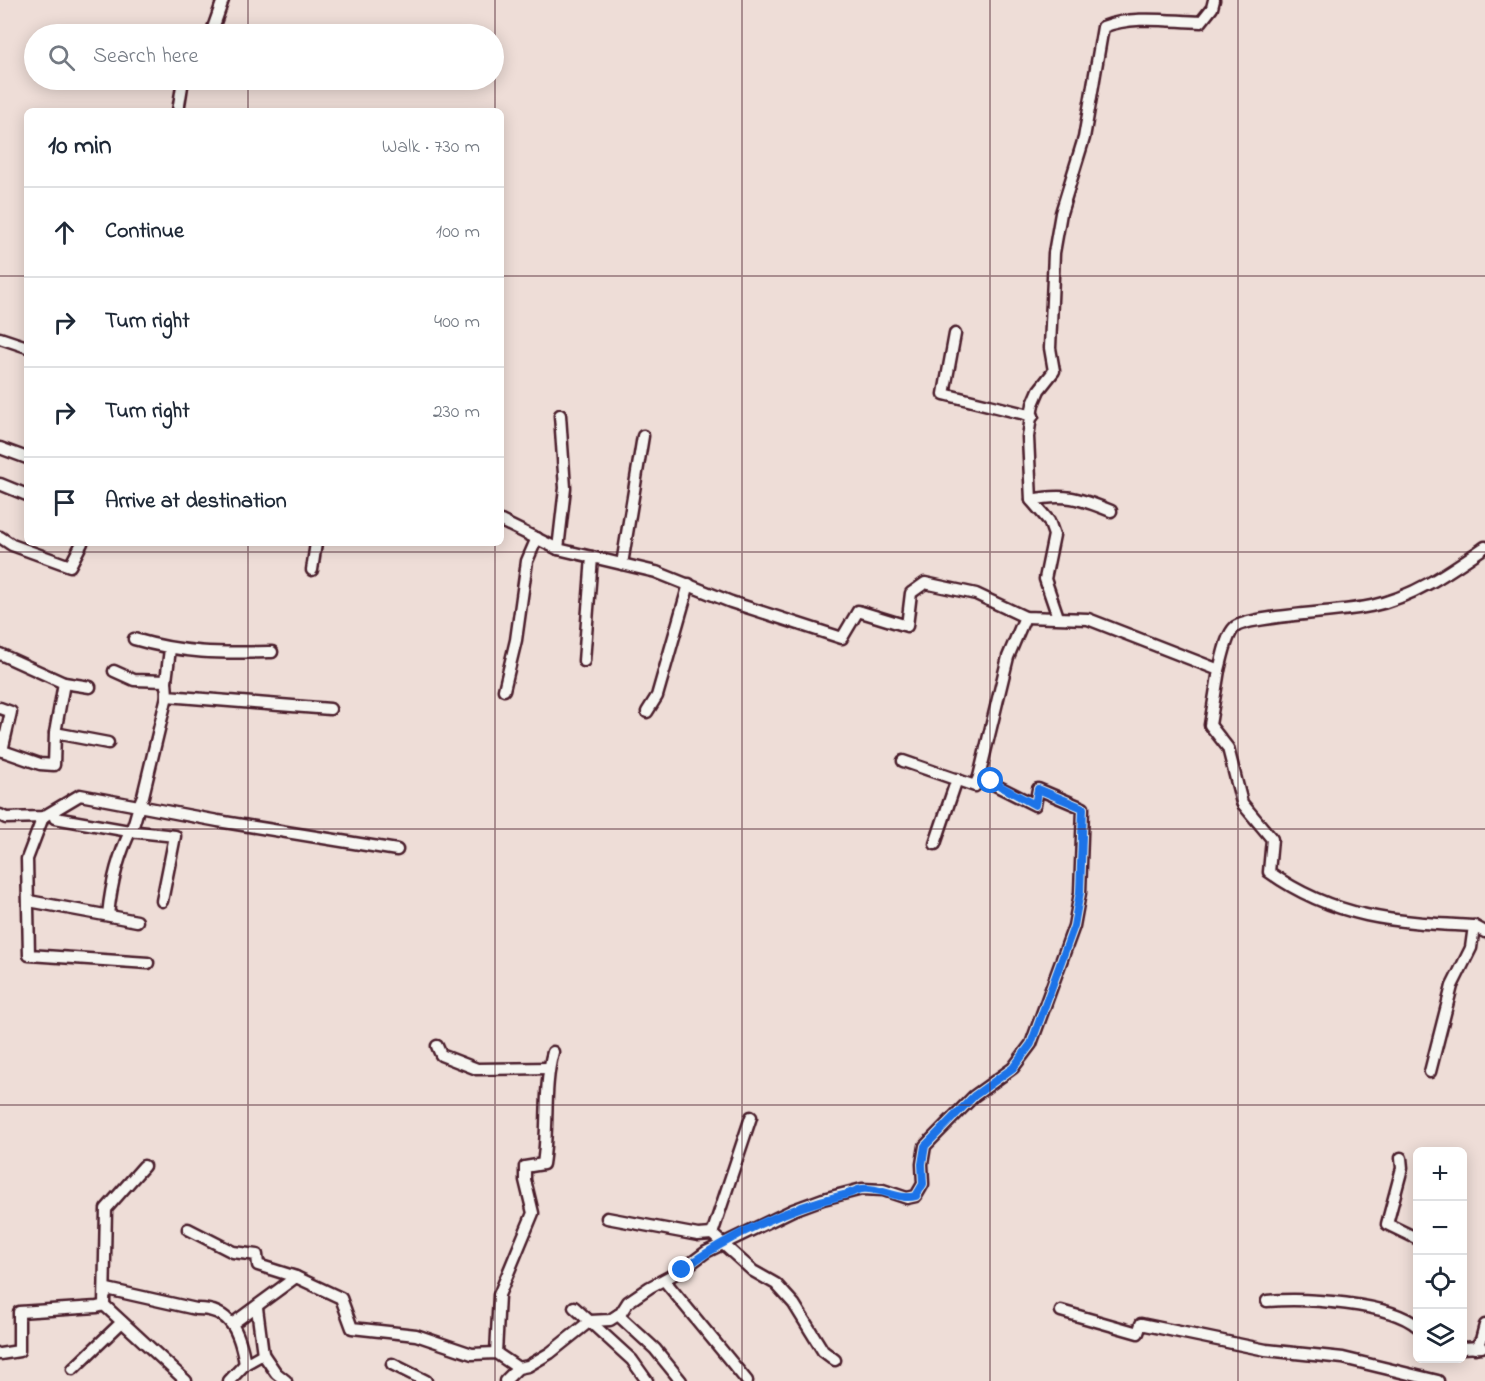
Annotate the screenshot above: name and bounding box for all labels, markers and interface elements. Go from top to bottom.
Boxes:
search box [24,24,504,90]
icon: search [45,41,78,74]
text: Search here [93,41,198,73]
text: 10 min [48,128,112,166]
text: Walk · 730 m [382,133,480,162]
icon: ahead [48,216,81,249]
text: Continue [105,216,184,248]
text: 100 m [436,218,480,247]
icon: right [48,306,81,339]
text: Turn right [105,306,190,338]
text: 400 m [434,308,480,337]
icon: right [48,396,81,429]
text: Turn right [105,396,190,428]
text: 230 m [433,398,480,427]
icon: arrive [48,486,81,519]
text: Arrive at destination [105,486,287,518]
route start [977,767,1003,793]
map controls [1413,1147,1467,1363]
button: + [1413,1147,1467,1201]
button: − [1413,1201,1467,1255]
button: locate [1413,1255,1467,1309]
route end [668,1256,694,1282]
button: layers [1413,1309,1467,1363]

